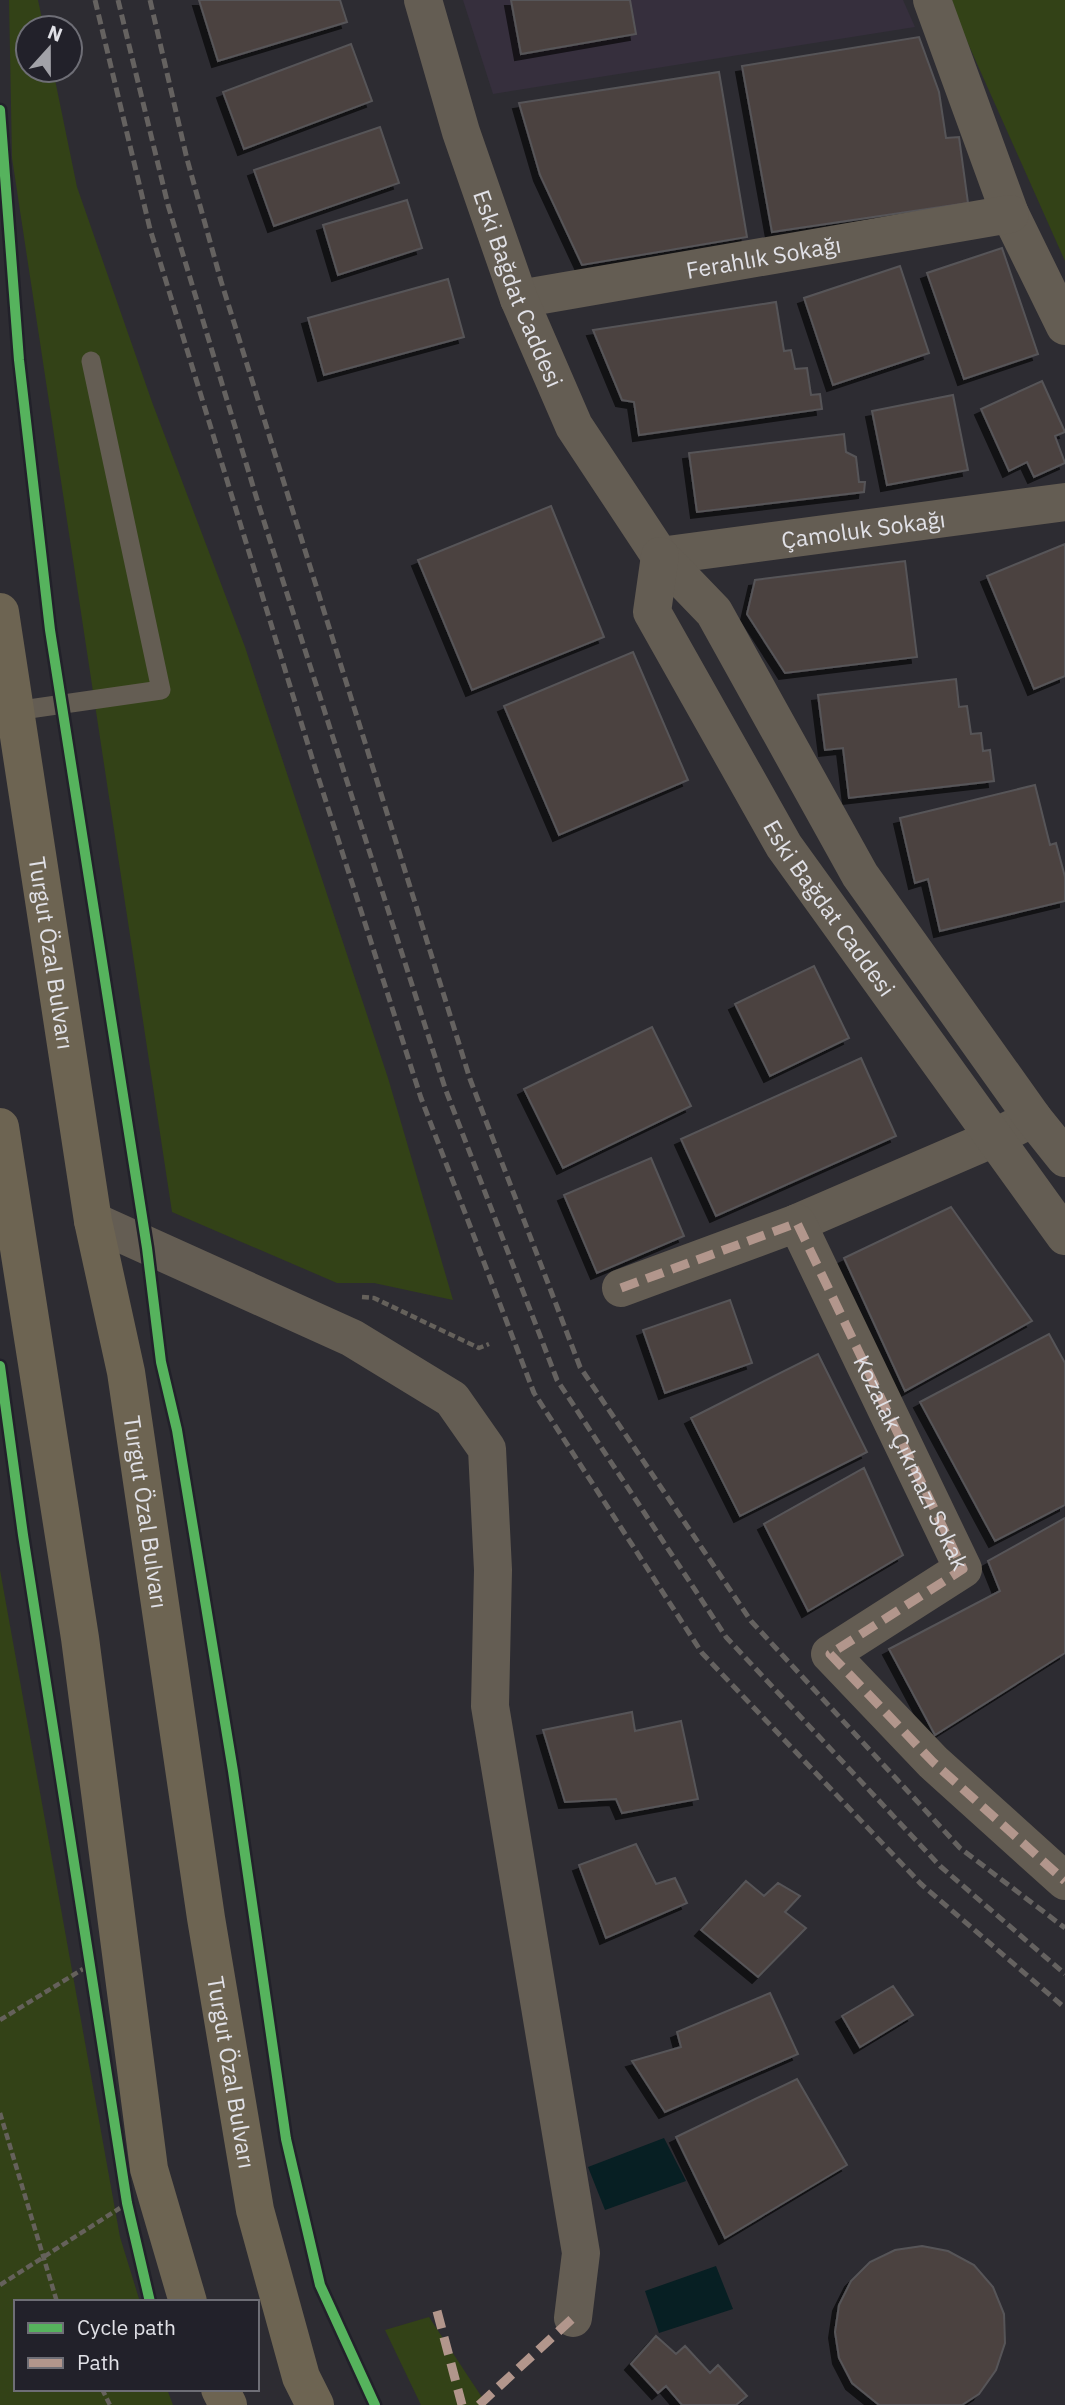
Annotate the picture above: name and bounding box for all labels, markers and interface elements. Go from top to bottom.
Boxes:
north arrow [14,14,84,84]
text: N [44,19,66,47]
street label: Eski Bağdat Caddesi [467,186,570,392]
street label: Ferahlık Sokağı [684,229,843,285]
street label: Çamoluk Sokağı [779,503,947,555]
street label: Eski Bağdat Caddesi [757,814,902,1002]
street label: Turgut Özal Bulvarı [23,855,82,1051]
street label: Kozalak Çıkmazı Sokak [847,1350,976,1575]
street label: Turgut Özal Bulvarı [118,1414,175,1610]
street label: Turgut Özal Bulvarı [201,1974,263,2171]
legend [14,2300,259,2391]
text: Cycle path [77,2313,176,2341]
text: Path [77,2348,120,2376]

